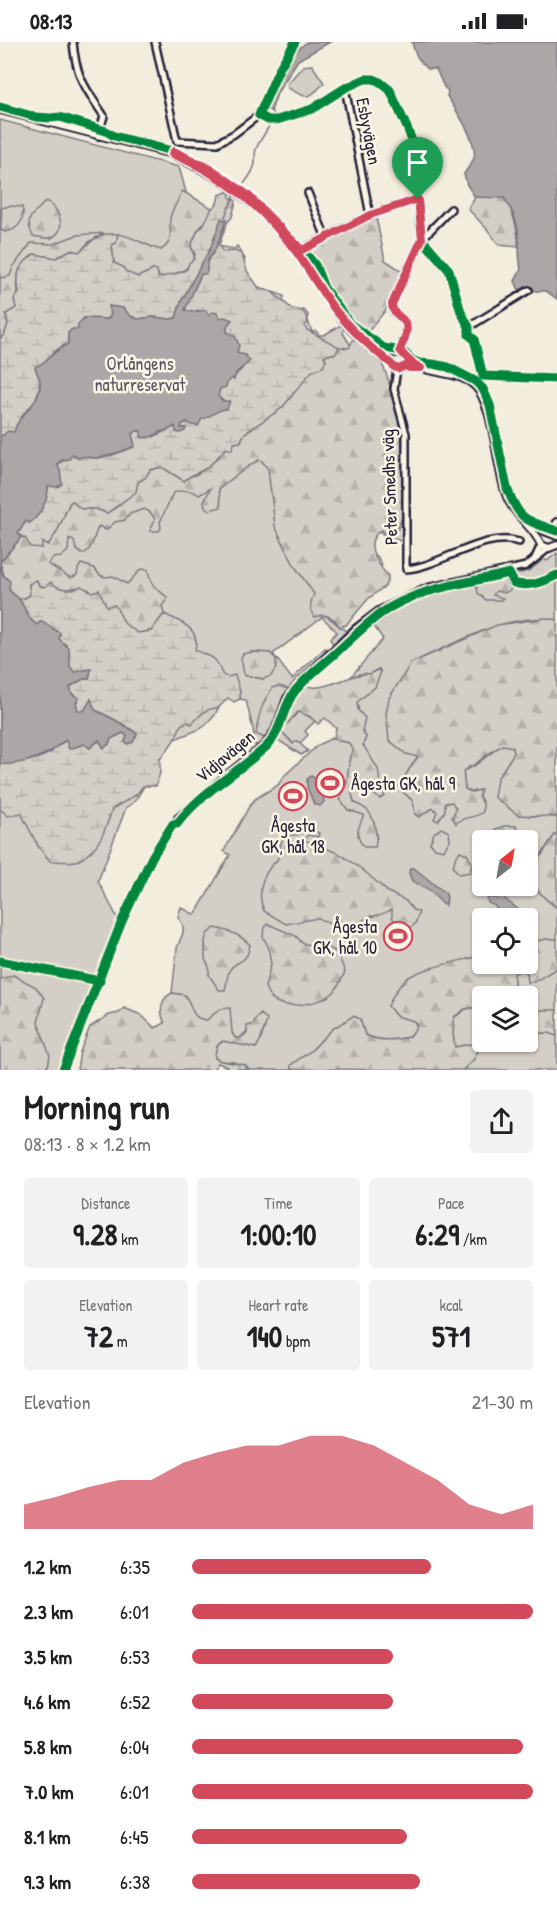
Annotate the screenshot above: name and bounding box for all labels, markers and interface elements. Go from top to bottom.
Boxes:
text: 08:13 [30,6,72,36]
street label: Esbyvägen [350,95,388,167]
pin [392,137,443,199]
icon: arrive [401,146,434,179]
park label: Orlångens naturreservat [94,351,186,397]
street label: Peter Smedhs väg [374,429,404,545]
street label: Vidjavägen [190,724,260,788]
sports icon: Ågesta GK, hål 9 [314,767,346,799]
place label: Ågesta GK, hål 9 [351,771,456,796]
sports icon: Ågesta GK, hål 18 [277,780,309,812]
place label: Ågesta GK, hål 18 [261,813,325,859]
north arrow [472,830,538,896]
map controls [472,830,538,1052]
button: locate [472,908,538,974]
place label: Ågesta GK, hål 10 [313,914,377,960]
sports icon: Ågesta GK, hål 10 [382,920,414,952]
button: layers [472,986,538,1052]
text: Morning run [24,1085,170,1129]
button: share [470,1090,533,1153]
text: 08:13 · 8 × 1.2 km [24,1130,151,1157]
text: Distance [81,1192,130,1214]
text: Time [264,1192,293,1214]
text: Pace [438,1192,464,1214]
text: 9.28 [73,1214,117,1254]
text: 1:00:10 [240,1214,317,1254]
text: 6:29 [415,1214,459,1254]
text: km [117,1228,139,1250]
text: /km [459,1228,487,1250]
text: Elevation [79,1294,132,1316]
text: Heart rate [249,1294,308,1316]
text: kcal [439,1294,463,1316]
text: 72 [84,1316,113,1356]
text: 140 [247,1316,282,1356]
text: 571 [432,1316,470,1356]
text: m [113,1330,128,1352]
text: bpm [282,1330,310,1352]
text: Elevation [24,1388,90,1415]
text: 21–30 m [472,1388,533,1415]
text: 1.2 km [24,1553,71,1580]
text: 6:35 [120,1553,150,1580]
text: 2.3 km [24,1598,73,1625]
text: 6:01 [120,1598,149,1625]
text: 3.5 km [24,1643,72,1670]
text: 6:53 [120,1643,150,1670]
text: 4.6 km [24,1688,70,1715]
text: 6:52 [120,1688,150,1715]
text: 5.8 km [24,1733,72,1760]
text: 6:04 [120,1733,149,1760]
text: 7.0 km [24,1778,74,1805]
text: 6:01 [120,1778,149,1805]
text: 8.1 km [24,1823,71,1850]
text: 6:45 [120,1823,149,1850]
text: 9.3 km [24,1868,71,1895]
text: 6:38 [120,1868,150,1895]

